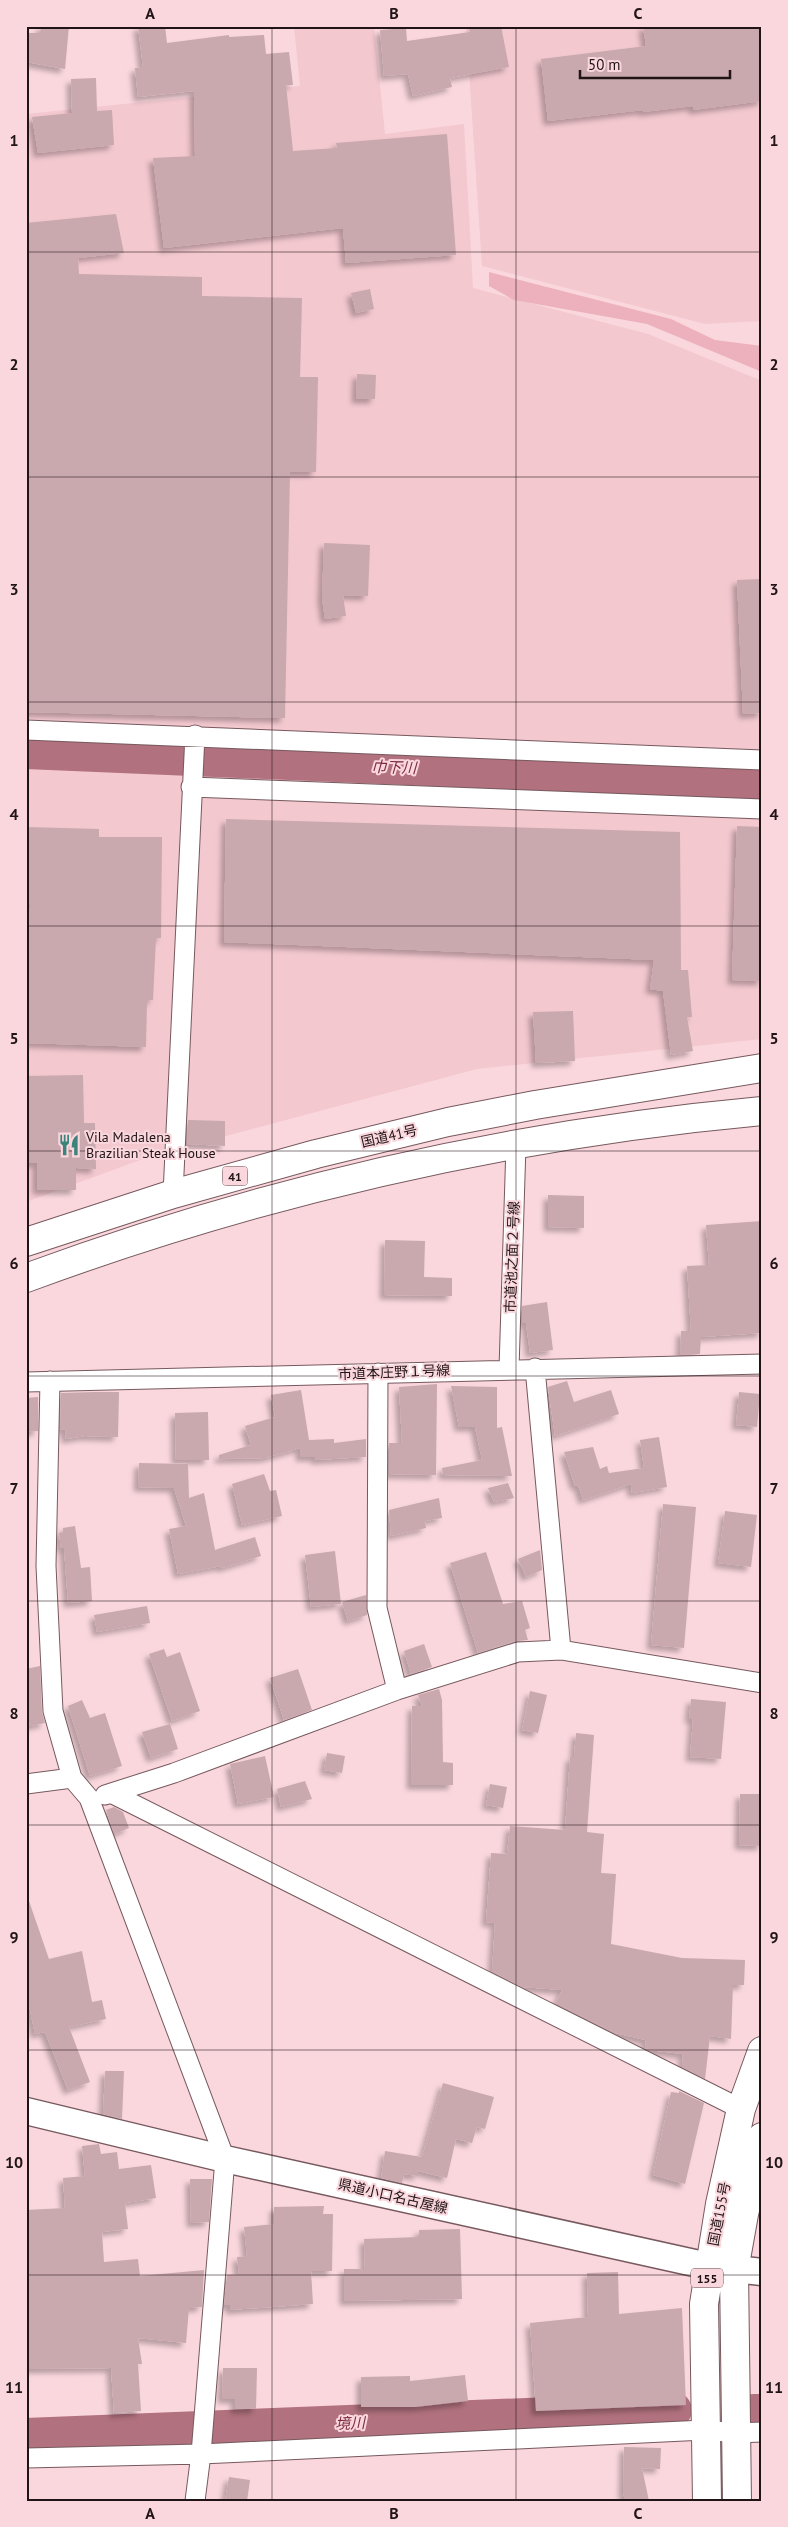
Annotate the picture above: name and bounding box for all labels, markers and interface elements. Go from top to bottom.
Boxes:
text: A [145,3,155,23]
text: B [389,3,399,23]
text: C [634,3,643,23]
scale bar [580,48,730,80]
text: 50 m [588,55,621,74]
text: 1 [9,130,19,150]
text: 1 [769,130,779,150]
text: 2 [9,354,19,374]
text: 2 [769,354,779,374]
text: 3 [9,579,19,599]
text: 3 [769,579,779,599]
water label: 巾下川 [371,757,419,777]
text: 4 [9,804,19,824]
text: 4 [769,804,779,824]
text: 5 [9,1028,19,1048]
text: 5 [769,1028,779,1048]
street label: 国道41号 [359,1121,419,1151]
place label: Vila Madalena Brazilian Steak House [85,1128,216,1162]
restaurant icon: Vila Madalena Brazilian Steak House [56,1132,82,1158]
road number: 41 [222,1166,248,1186]
street label: 市道池之面２号線 [501,1201,523,1313]
text: 6 [9,1253,19,1273]
text: 6 [769,1253,779,1273]
street label: 市道本庄野１号線 [338,1361,450,1383]
text: 7 [9,1478,19,1498]
text: 7 [769,1478,779,1498]
text: 8 [9,1703,19,1723]
text: 8 [769,1703,779,1723]
text: 9 [9,1927,19,1947]
text: 9 [769,1927,779,1947]
text: 10 [5,2152,23,2172]
text: 10 [765,2152,783,2172]
street label: 県道小口名古屋線 [336,2175,450,2217]
street label: 国道155号 [704,2180,734,2248]
road number: 155 [691,2268,723,2288]
text: 11 [5,2377,23,2397]
text: 11 [765,2377,783,2397]
water label: 境川 [335,2413,367,2433]
text: A [145,2503,155,2523]
text: B [389,2503,399,2523]
text: C [634,2503,643,2523]

